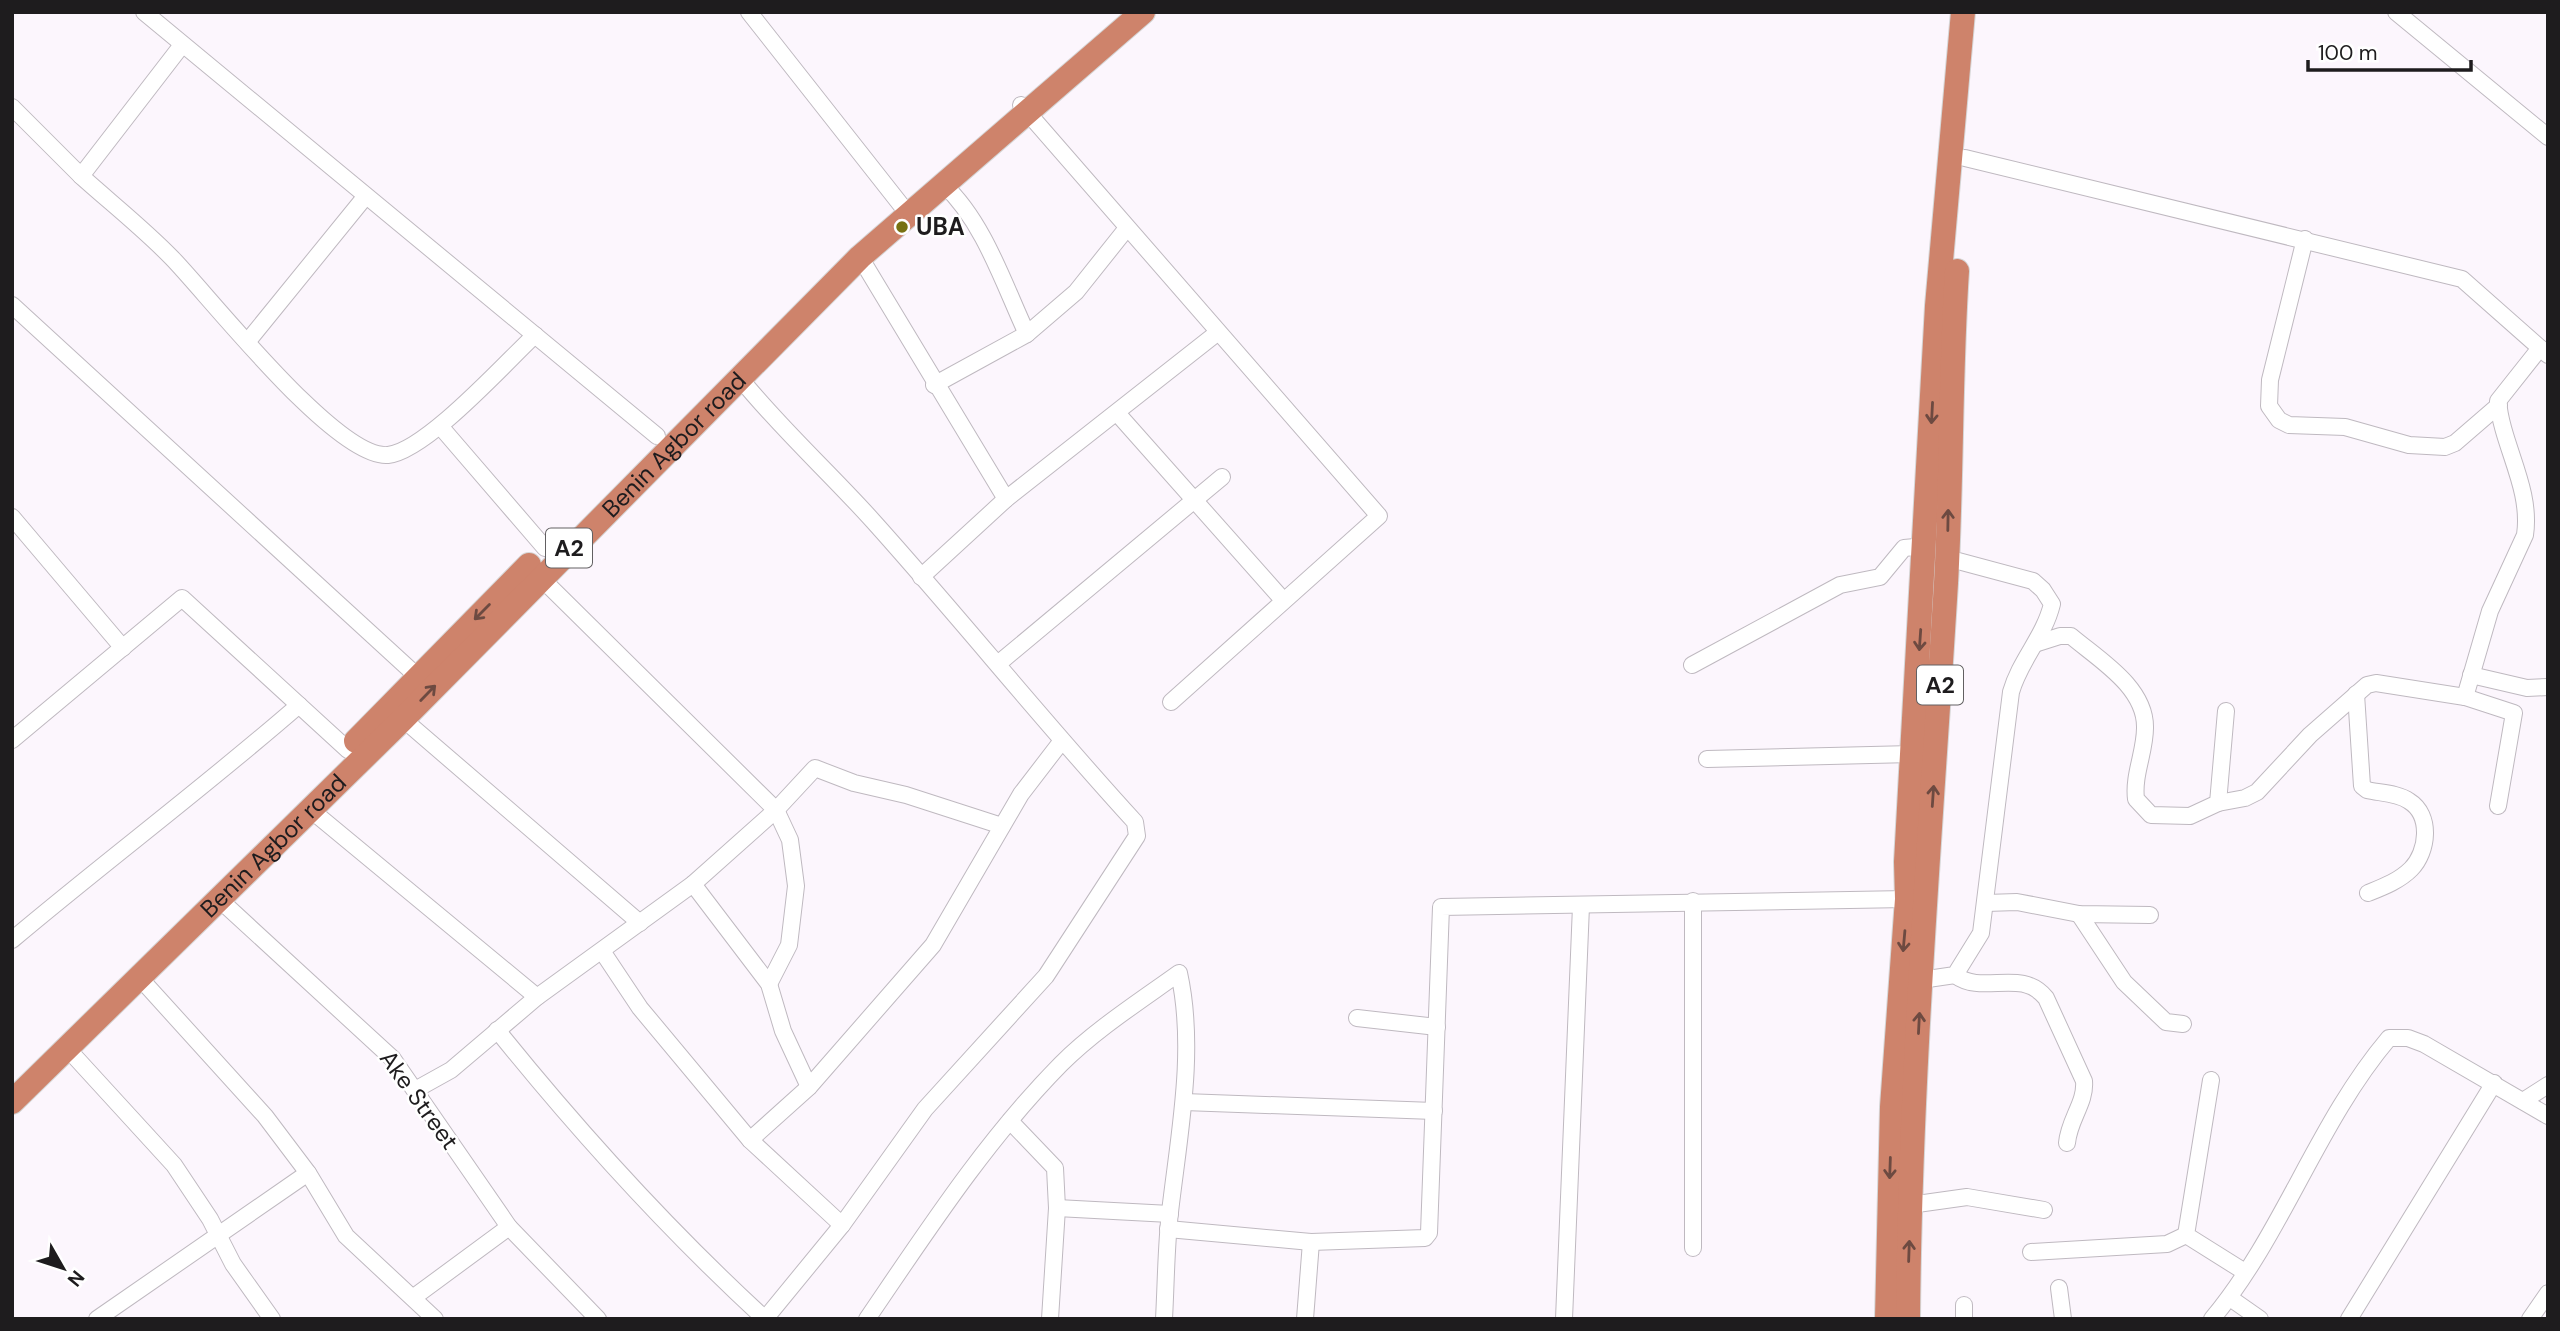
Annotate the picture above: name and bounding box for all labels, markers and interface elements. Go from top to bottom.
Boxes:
scale bar [2308,28,2471,72]
text: 100 m [2318,39,2378,67]
place label: UBA [916,211,965,242]
marker: UBA [894,219,910,235]
street label: Benin Agbor road [595,365,753,524]
one-way arrow [1925,401,1938,424]
one-way arrow [1941,509,1955,532]
road number: A2 [546,528,592,568]
one-way arrow [473,604,490,621]
one-way arrow [1913,629,1926,651]
road number: A2 [1917,666,1963,705]
one-way arrow [419,685,436,702]
street label: Benin Agbor road [193,767,353,924]
one-way arrow [1927,785,1940,808]
one-way arrow [1897,929,1910,952]
one-way arrow [1912,1012,1925,1035]
street label: Ake Street [373,1044,466,1155]
one-way arrow [1883,1156,1896,1179]
north arrow [28,1233,98,1303]
one-way arrow [1902,1239,1915,1262]
text: N [62,1265,90,1292]

